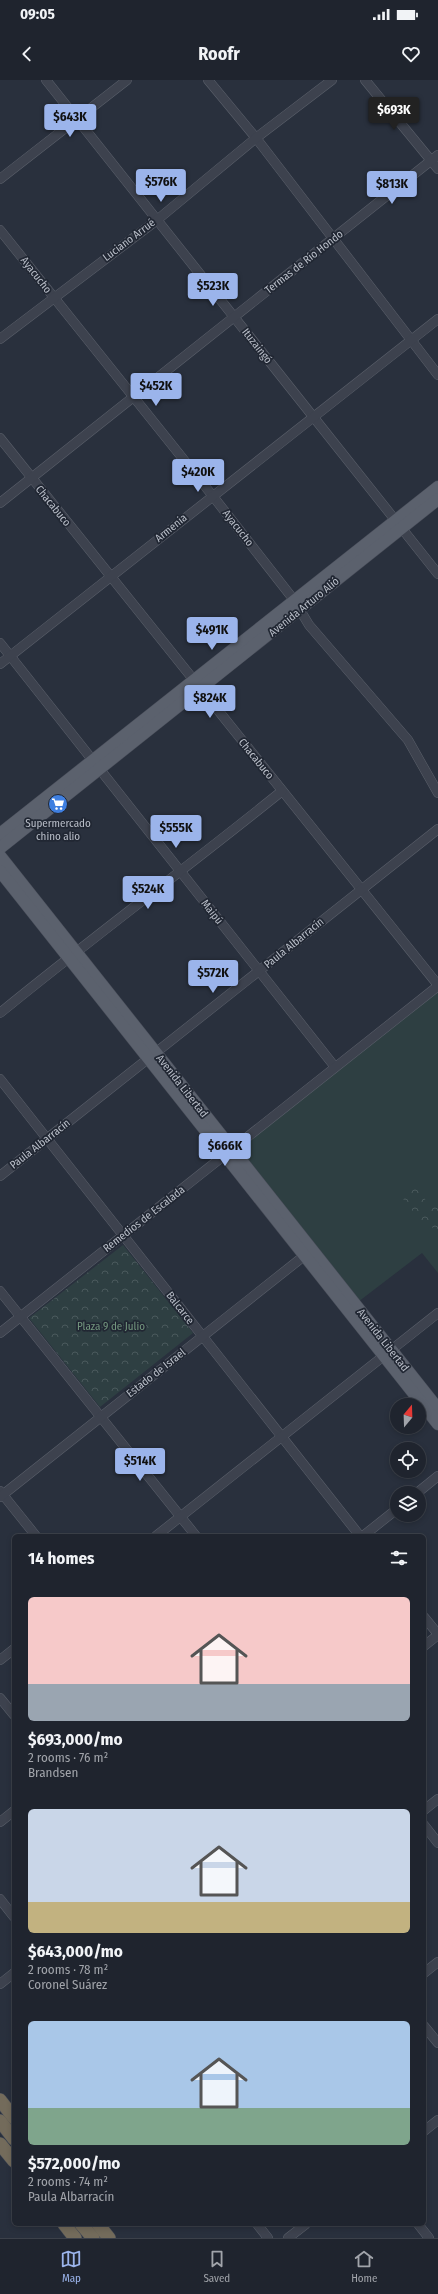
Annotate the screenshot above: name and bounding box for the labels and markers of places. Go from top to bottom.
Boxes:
pin: $693K [366,97,422,131]
pin: $643K [42,104,98,138]
pin: $576K [133,169,189,203]
pin: $813K [364,171,420,205]
pin: $523K [185,273,241,307]
pin: $452K [128,373,184,407]
pin: $420K [170,459,226,493]
pin: $491K [184,617,240,651]
pin: $824K [182,685,238,719]
supermarket icon: Supermercado chino alio [47,793,69,815]
pin: $555K [148,815,204,849]
place label: Supermercado chino alio [25,817,91,843]
pin: $524K [120,876,176,910]
pin: $572K [185,960,241,994]
pin: $666K [197,1133,253,1167]
pin: $514K [112,1448,168,1482]

